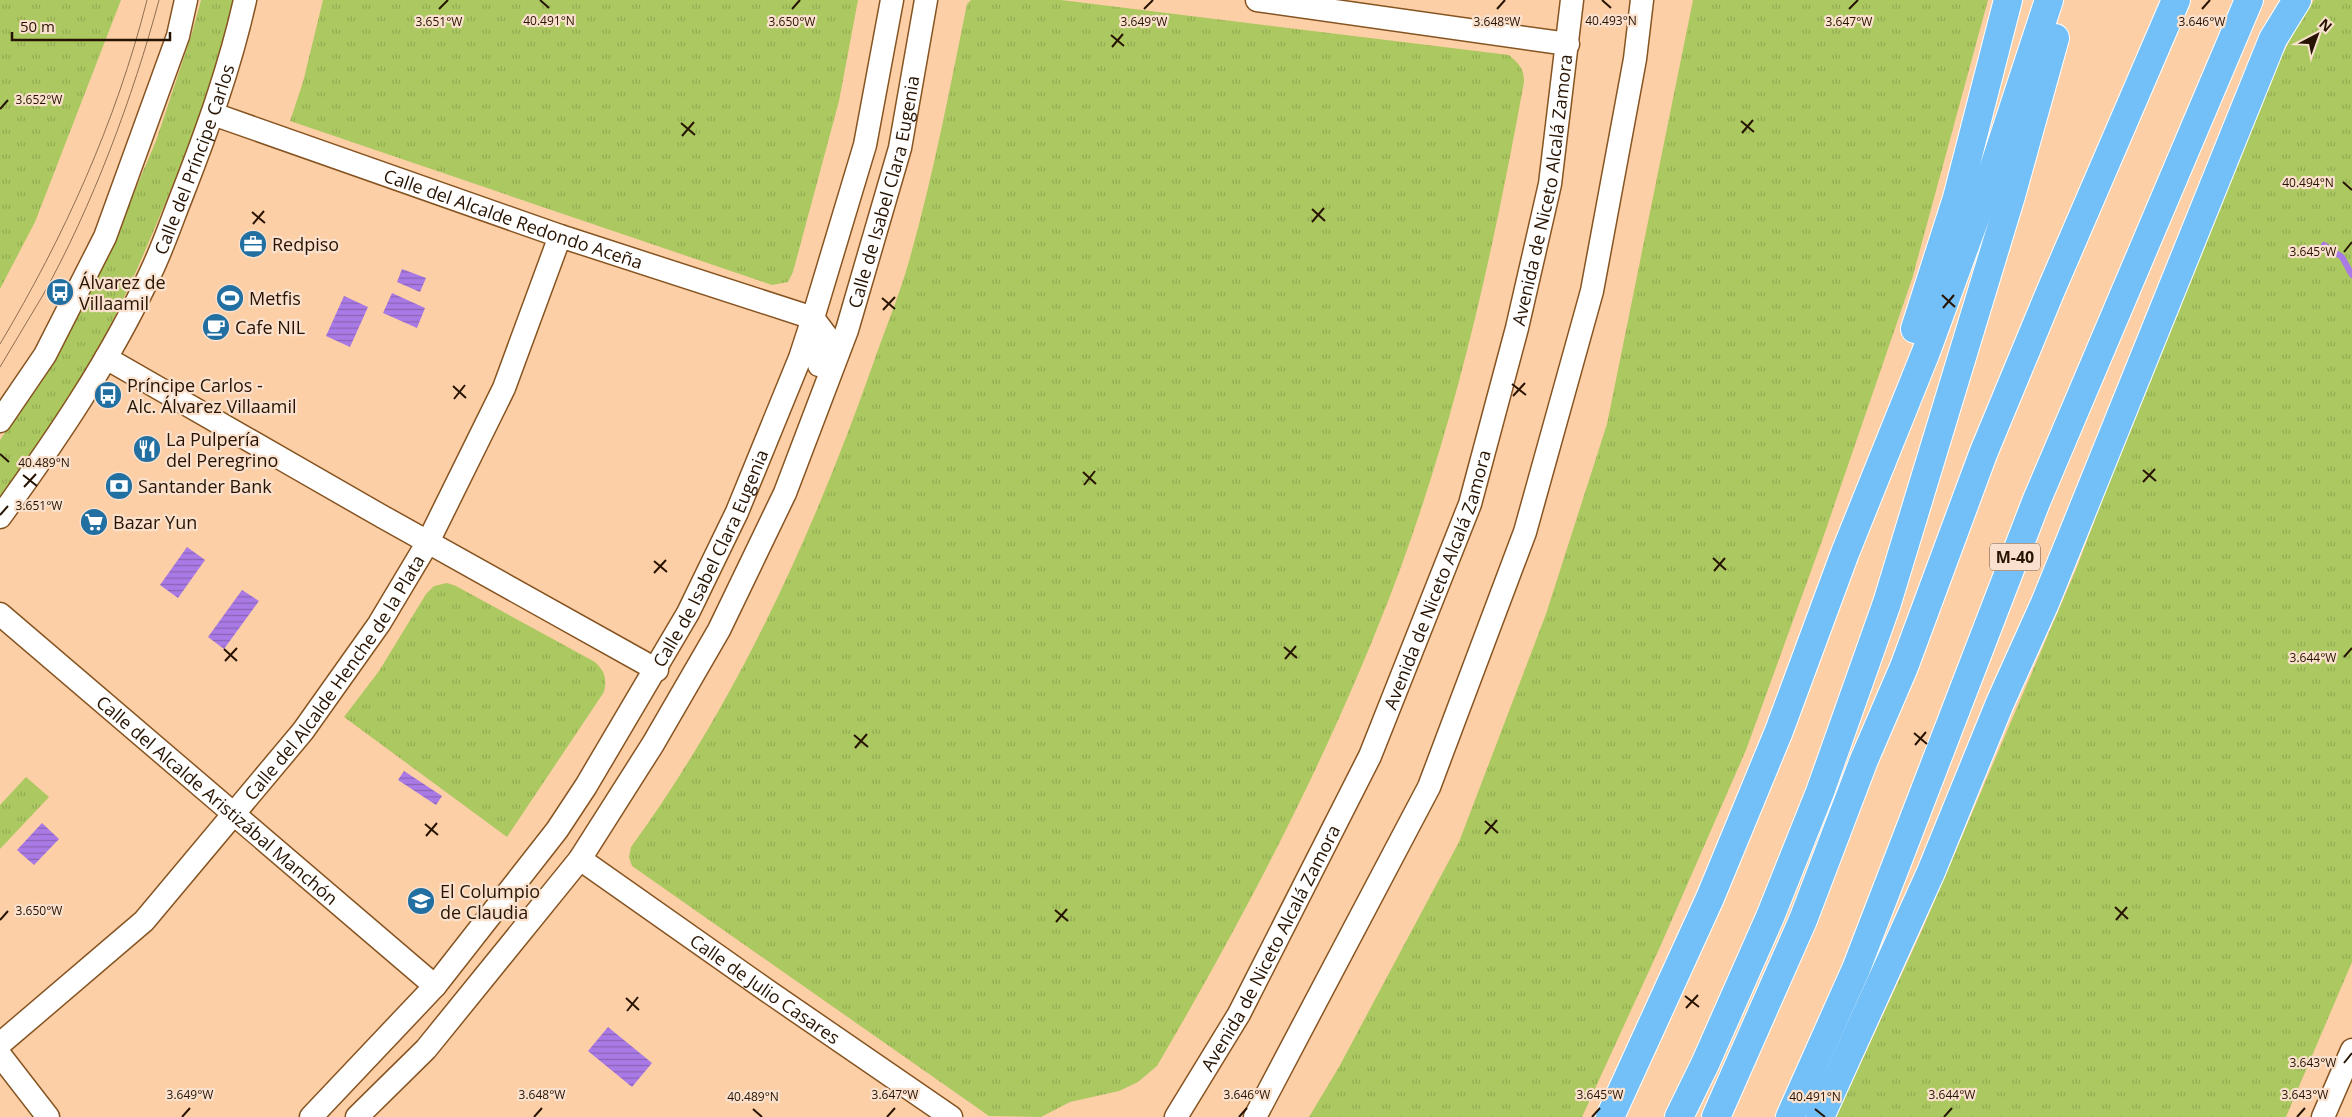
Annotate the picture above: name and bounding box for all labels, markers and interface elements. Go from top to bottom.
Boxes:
scale bar [12,10,170,42]
north arrow [2292,10,2342,60]
text: 40.491°N [523,12,575,29]
text: 40.493°N [1585,12,1637,29]
text: 3.651°W [416,13,462,30]
text: 3.650°W [769,13,815,30]
text: 3.649°W [1121,13,1167,30]
text: 3.648°W [1474,13,1520,30]
text: 3.647°W [1826,13,1872,30]
text: 3.646°W [2179,13,2225,30]
text: N [2315,14,2336,36]
text: 50 m [20,16,55,36]
street label: Avenida de Niceto Alcalá Zamora [1506,53,1577,328]
street label: Calle del Príncipe Carlos [148,61,239,258]
street label: Calle de Isabel Clara Eugenia [842,74,925,311]
text: 3.652°W [16,91,62,108]
street label: Calle del Alcalde Redondo Aceña [381,163,646,274]
text: 40.494°N [2282,174,2334,191]
office icon: Redpiso [238,229,268,259]
place label: Redpiso [272,232,339,256]
text: 3.645°W [2290,243,2336,260]
place label: Álvarez de Villaamil [79,270,166,315]
bus stop icon: Álvarez de Villaamil [45,277,75,307]
sports icon: Metfis [215,283,245,313]
place label: Metfis [249,286,301,310]
cafe icon: Cafe NIL [201,312,231,342]
place label: Cafe NIL [235,315,305,339]
place label: Príncipe Carlos - Alc. Álvarez Villaamil [127,373,297,418]
bus stop icon: Príncipe Carlos - Alc. Álvarez Villaamil [93,380,123,410]
place label: La Pulpería del Peregrino [166,427,278,472]
restaurant icon: La Pulpería del Peregrino [132,434,162,464]
street label: Calle de Isabel Clara Eugenia [647,446,773,671]
street label: Avenida de Niceto Alcalá Zamora [1378,447,1496,713]
text: 40.489°N [18,454,70,471]
bank icon: Santander Bank [104,471,134,501]
place label: Santander Bank [138,474,272,498]
text: 3.651°W [16,497,62,514]
supermarket icon: Bazar Yun [79,507,109,537]
place label: Bazar Yun [113,510,197,534]
road number: M-40 [1990,544,2040,570]
street label: Calle del Alcalde Henche de la Plata [238,550,430,805]
text: 3.644°W [2290,649,2336,666]
street label: Calle del Alcalde Aristizábal Manchón [91,690,343,910]
street label: Avenida de Niceto Alcalá Zamora [1195,820,1345,1075]
place label: El Columpio de Claudia [440,879,540,924]
school or university icon: El Columpio de Claudia [406,886,436,916]
text: 3.650°W [16,902,62,919]
street label: Calle de Julio Casares [685,928,845,1049]
text: 3.643°W [2290,1054,2336,1071]
text: 3.649°W [167,1086,213,1103]
text: 3.648°W [519,1086,565,1103]
text: 3.647°W [872,1086,918,1103]
text: 3.646°W [1224,1086,1270,1103]
text: 3.645°W [1577,1086,1623,1103]
text: 3.644°W [1929,1086,1975,1103]
text: 3.643°W [2282,1086,2328,1103]
text: 40.489°N [727,1088,779,1105]
text: 40.491°N [1789,1088,1841,1105]

